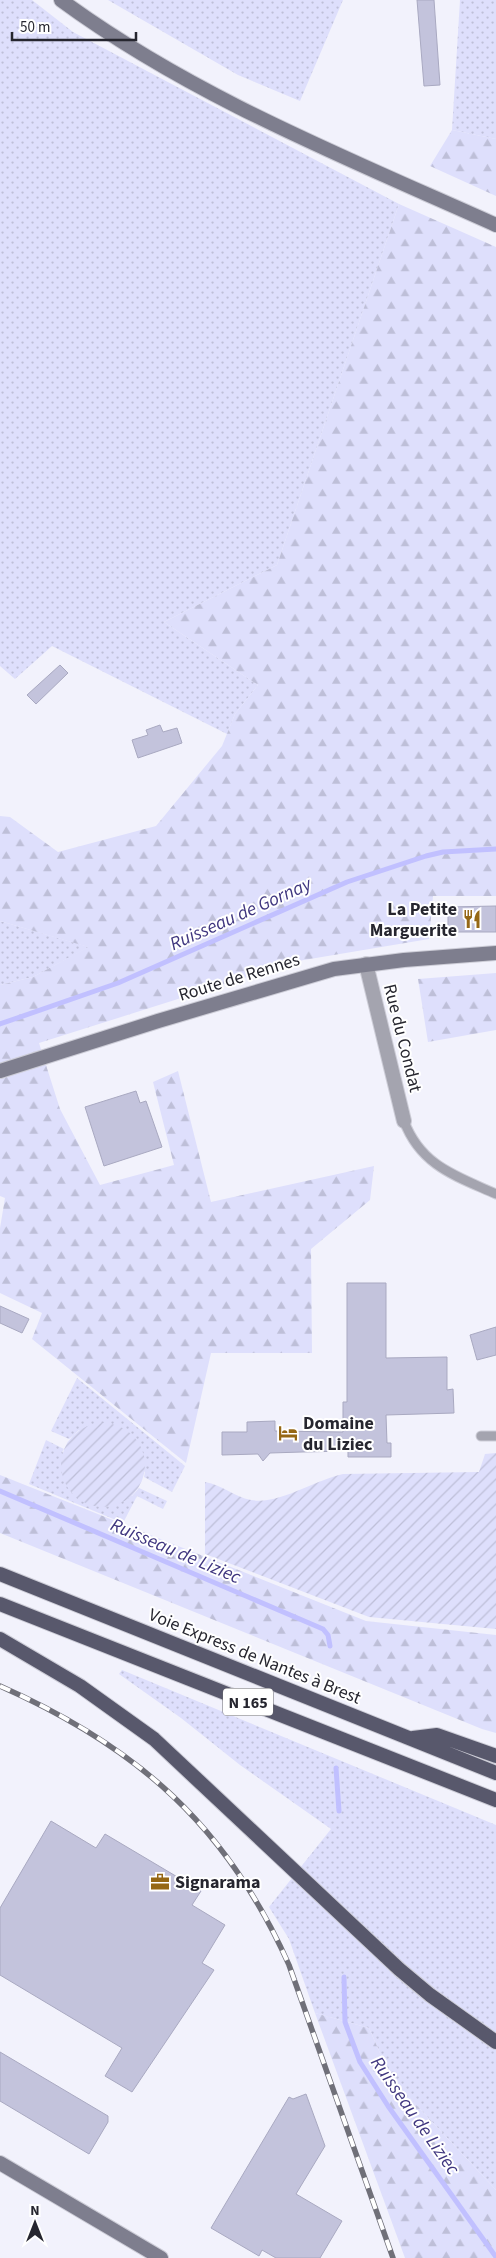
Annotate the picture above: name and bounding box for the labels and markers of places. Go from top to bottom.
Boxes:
place label: La Petite Marguerite [370,897,457,943]
restaurant icon: La Petite Marguerite [461,908,483,930]
place label: Domaine du Liziec [303,1411,374,1457]
hotel icon: Domaine du Liziec [277,1422,299,1444]
place label: Signarama [175,1870,260,1895]
office icon: Signarama [149,1871,171,1893]

